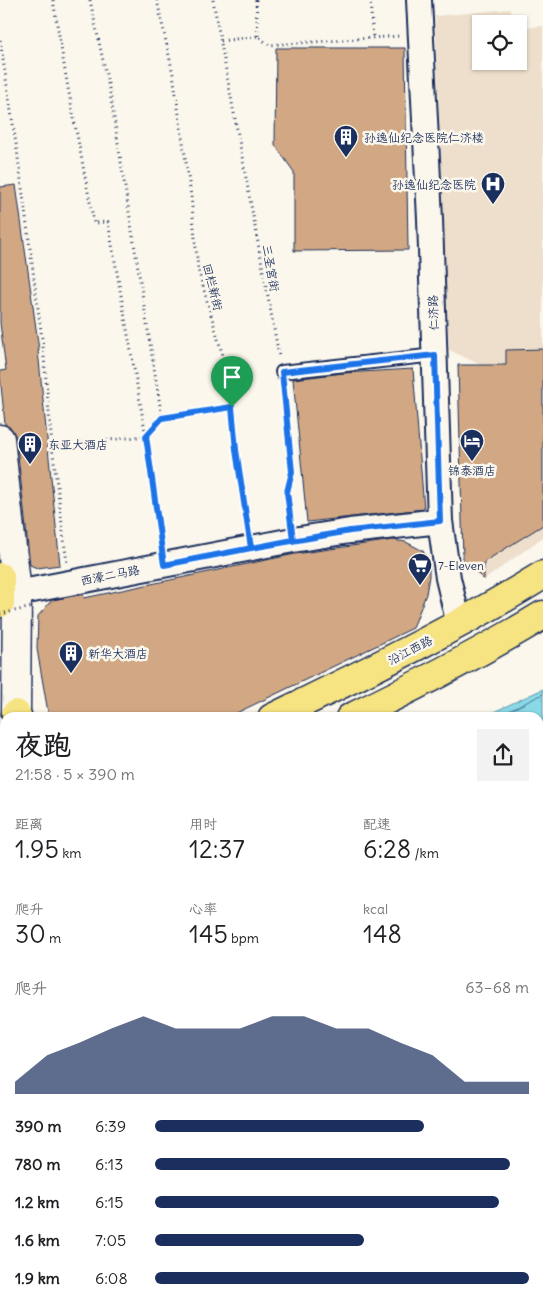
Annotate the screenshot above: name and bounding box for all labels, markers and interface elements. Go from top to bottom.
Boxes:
map controls [472,15,527,70]
button: locate [472,15,527,70]
building icon: 孙逸仙纪念医院仁济楼 [333,124,359,158]
place label: 孙逸仙纪念医院仁济楼 [364,130,484,145]
hospital icon: 孙逸仙纪念医院 [480,171,506,205]
place label: 孙逸仙纪念医院 [392,177,476,192]
street label: 三圣宫街 [259,243,283,293]
street label: 回栏新街 [200,262,226,312]
street label: 仁济路 [425,295,441,331]
pin [211,356,253,407]
icon: arrive [218,363,246,391]
hotel icon: 锦泰酒店 [459,428,485,462]
building icon: 东亚大酒店 [17,431,43,465]
place label: 东亚大酒店 [48,437,108,452]
place label: 锦泰酒店 [448,463,496,478]
supermarket icon: 7-Eleven [407,552,433,586]
place label: 7-Eleven [438,558,484,573]
street label: 西濠二马路 [79,562,141,588]
street label: 沿江西路 [385,632,435,668]
building icon: 新华大酒店 [58,640,84,674]
place label: 新华大酒店 [88,646,148,661]
text: 夜跑 [15,727,71,763]
button: share [477,729,529,781]
text: 21:58 · 5 × 390 m [15,764,135,784]
text: 距离 [15,815,43,833]
text: 用时 [189,815,217,833]
text: 配速 [363,815,391,833]
text: 1.95 [15,833,59,865]
text: 12:37 [189,833,245,865]
text: 6:28 [363,833,411,865]
text: km [59,844,82,862]
text: /km [411,844,439,862]
text: 爬升 [15,900,43,918]
text: 心率 [189,900,217,918]
text: kcal [363,900,388,918]
text: 30 [15,918,46,950]
text: 145 [189,918,228,950]
text: 148 [363,918,402,950]
text: m [46,929,61,947]
text: bpm [228,929,259,947]
text: 63–68 m [465,977,529,997]
text: 爬升 [15,978,47,998]
text: 390 m [15,1116,62,1136]
text: 6:39 [95,1116,126,1136]
text: 780 m [15,1154,60,1174]
text: 6:13 [95,1154,123,1174]
text: 1.2 km [15,1192,59,1212]
text: 6:15 [95,1192,123,1212]
text: 1.6 km [15,1230,60,1250]
text: 7:05 [95,1230,126,1250]
text: 1.9 km [15,1268,60,1288]
text: 6:08 [95,1268,128,1288]

